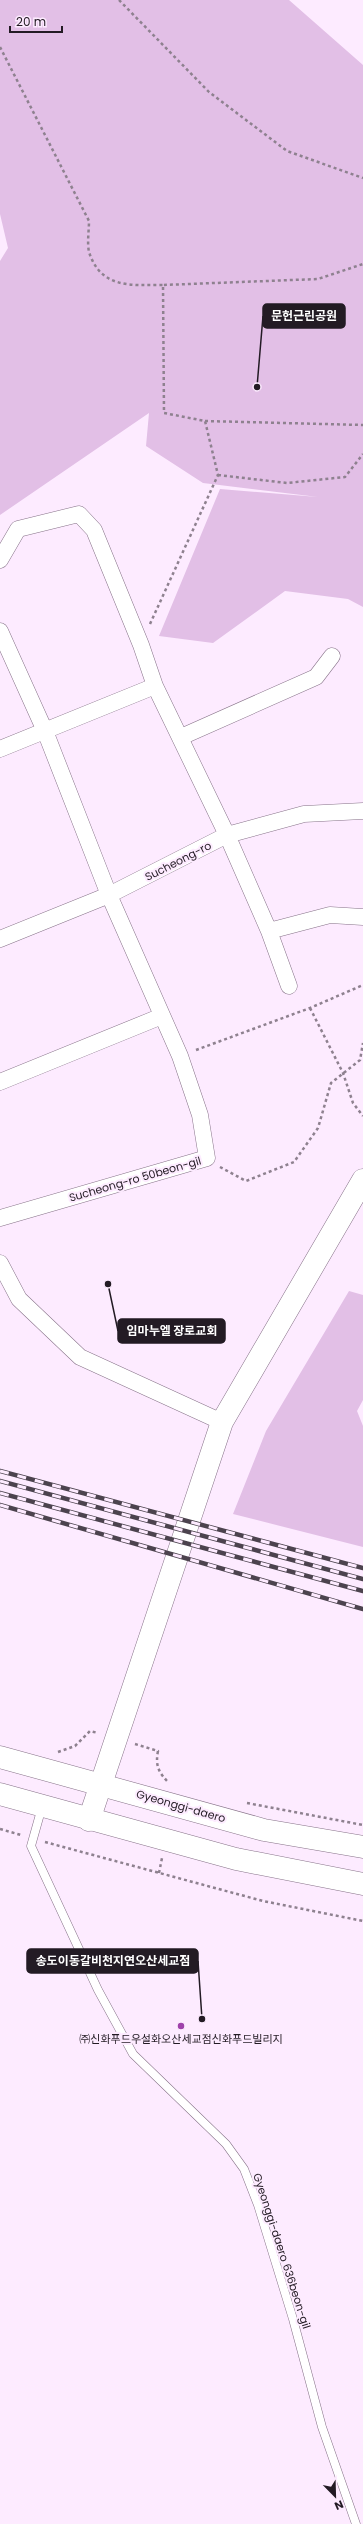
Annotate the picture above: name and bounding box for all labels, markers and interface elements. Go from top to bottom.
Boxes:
scale bar [10,8,62,34]
text: 20 m [16,13,46,30]
callout: 문헌근린공원 [263,304,345,328]
text: 문헌근린공원 [271,307,337,324]
street label: Sucheong-ro [142,837,214,885]
street label: Sucheong-ro 50beon-gil [67,1152,203,1206]
callout: 임마누엘 장로교회 [118,1319,225,1343]
text: 임마누엘 장로교회 [127,1322,217,1339]
street label: Gyeonggi-daero [135,1786,227,1826]
callout: 송도이동갈비천지연오산세교점 [27,1949,198,1973]
text: 송도이동갈비천지연오산세교점 [36,1952,190,1969]
marker: ㈜신화푸드우설화오산세교점신화푸드빌리지 [176,2021,186,2031]
place label: ㈜신화푸드우설화오산세교점신화푸드빌리지 [79,2031,283,2047]
street label: Gyeonggi-daero 636beon-gil [249,2171,315,2331]
north arrow [315,2476,355,2516]
text: N [332,2496,346,2514]

